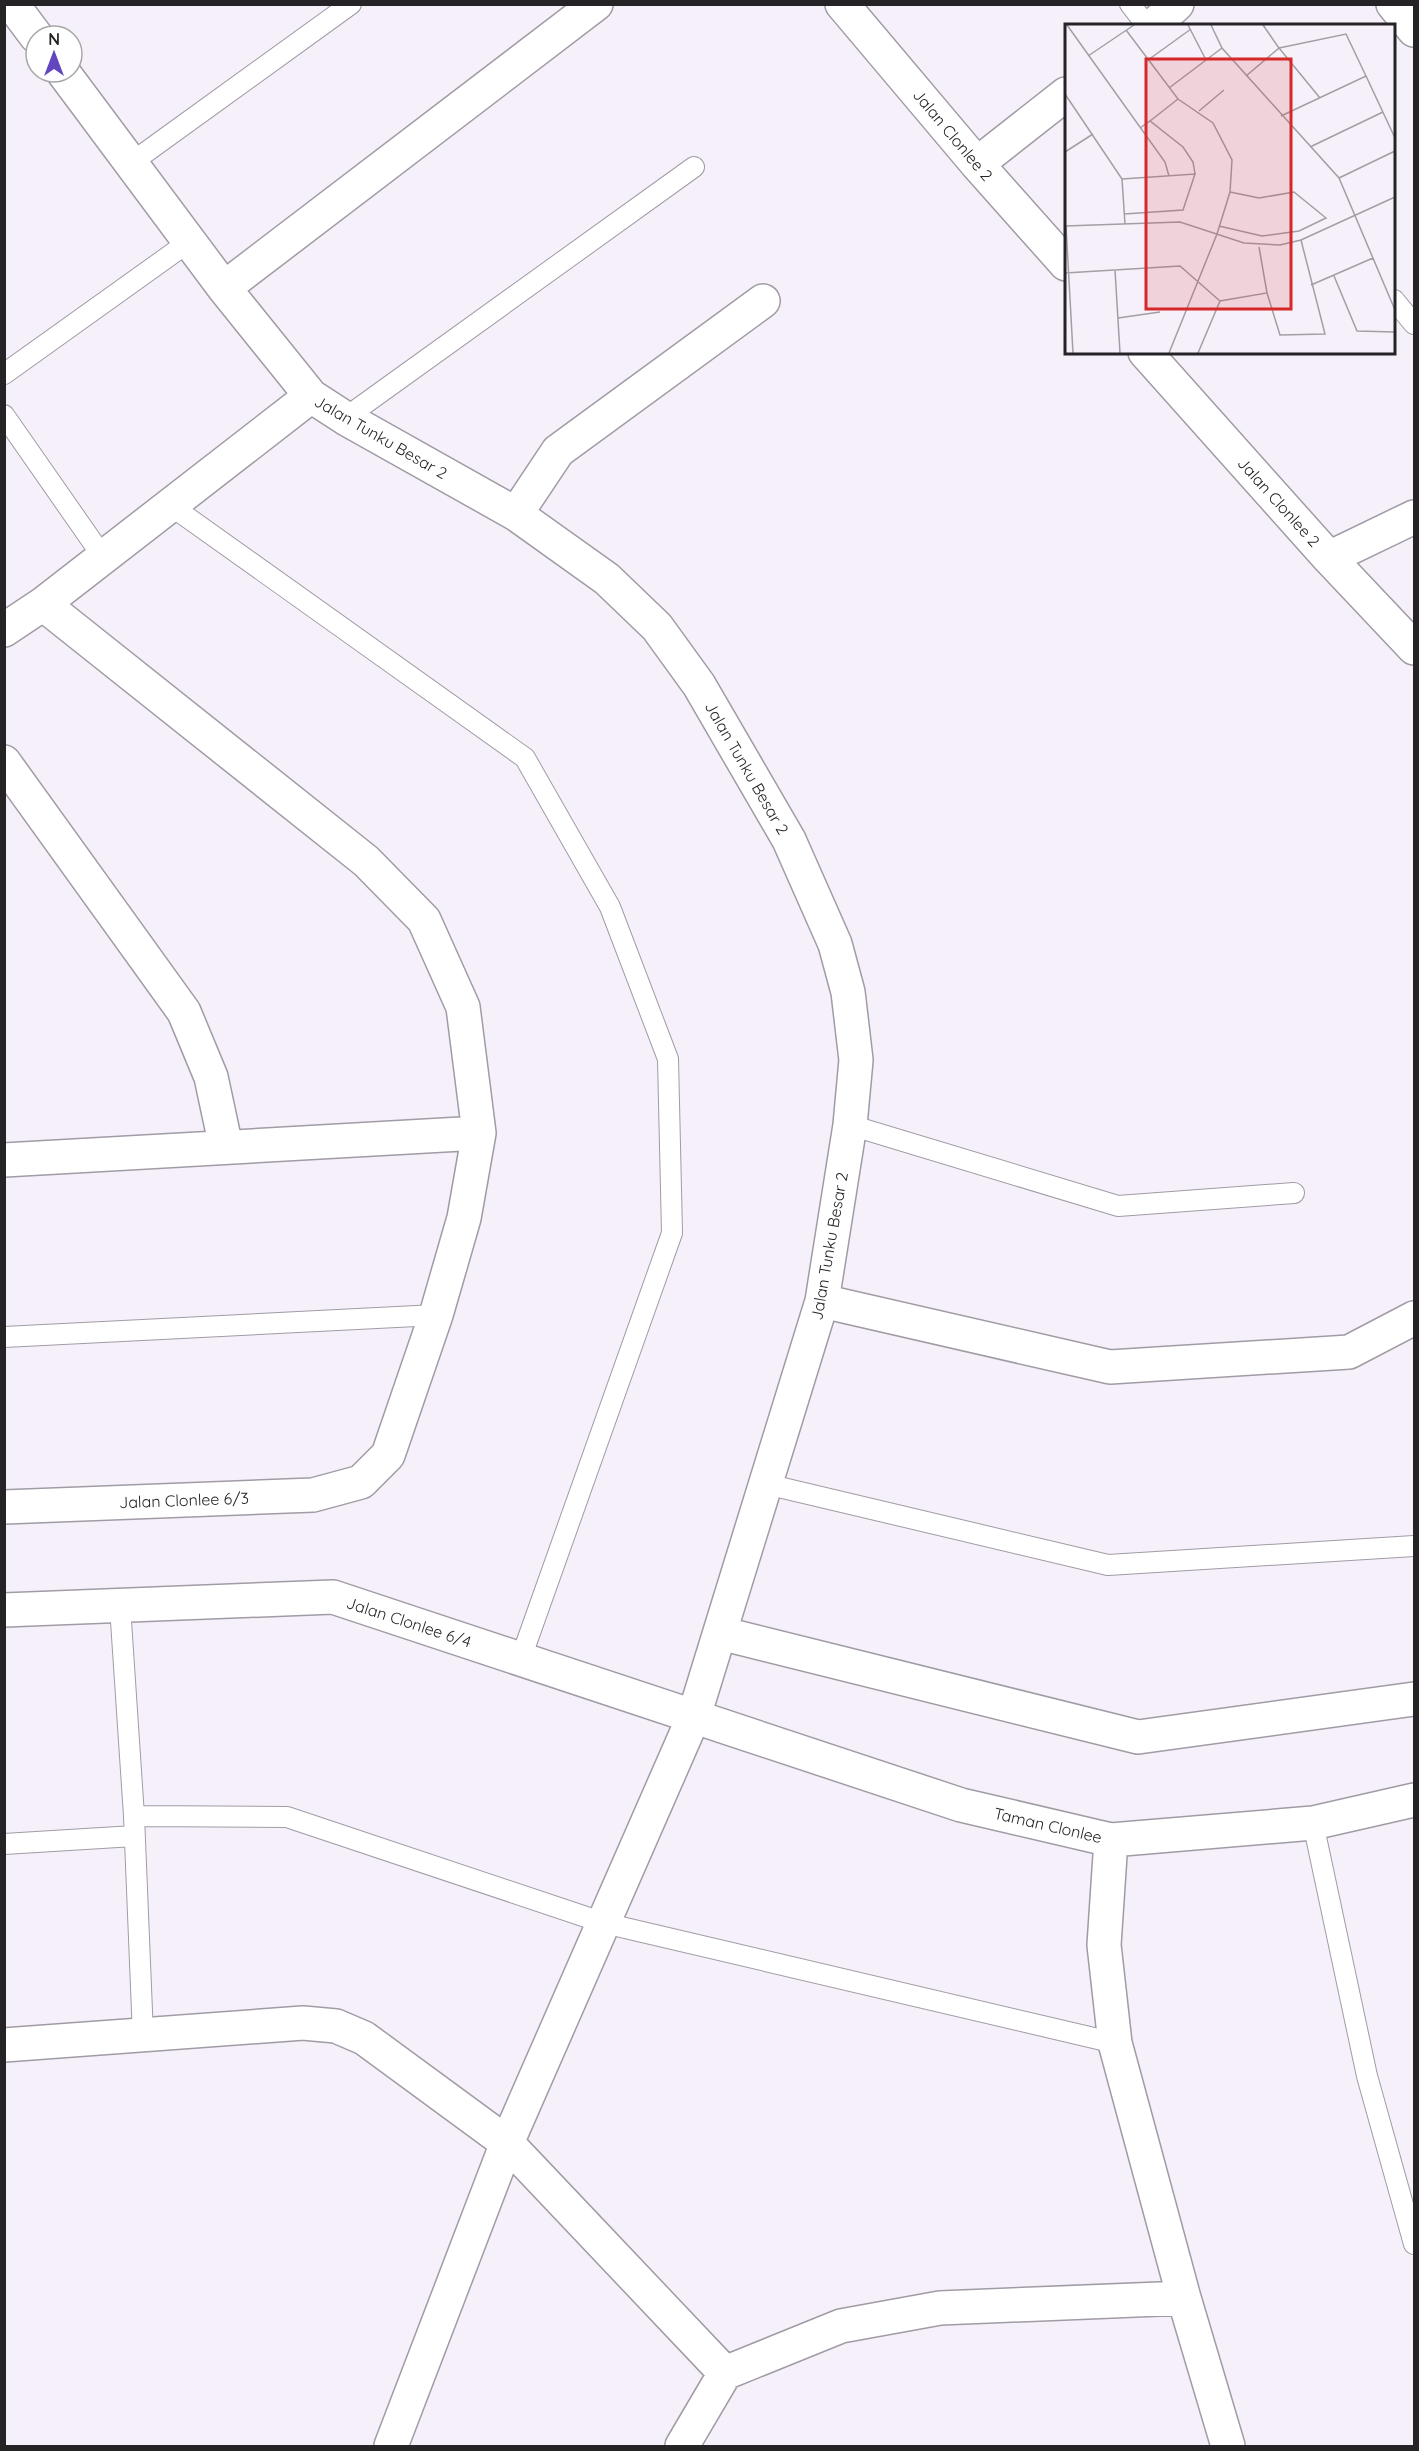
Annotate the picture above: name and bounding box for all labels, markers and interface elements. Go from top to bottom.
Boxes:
north arrow [24,24,84,84]
inset map [1065,24,1395,354]
text: N [48,29,60,49]
street label: Jalan Clonlee 2 [909,85,997,185]
street label: Jalan Tunku Besar 2 [311,391,451,483]
street label: Jalan Clonlee 2 [1234,453,1325,551]
street label: Jalan Tunku Besar 2 [701,698,793,838]
street label: Jalan Tunku Besar 2 [806,1170,852,1322]
street label: Jalan Clonlee 6/3 [119,1488,249,1512]
street label: Jalan Clonlee 6/4 [344,1592,474,1652]
street label: Taman Clonlee [992,1803,1104,1847]

